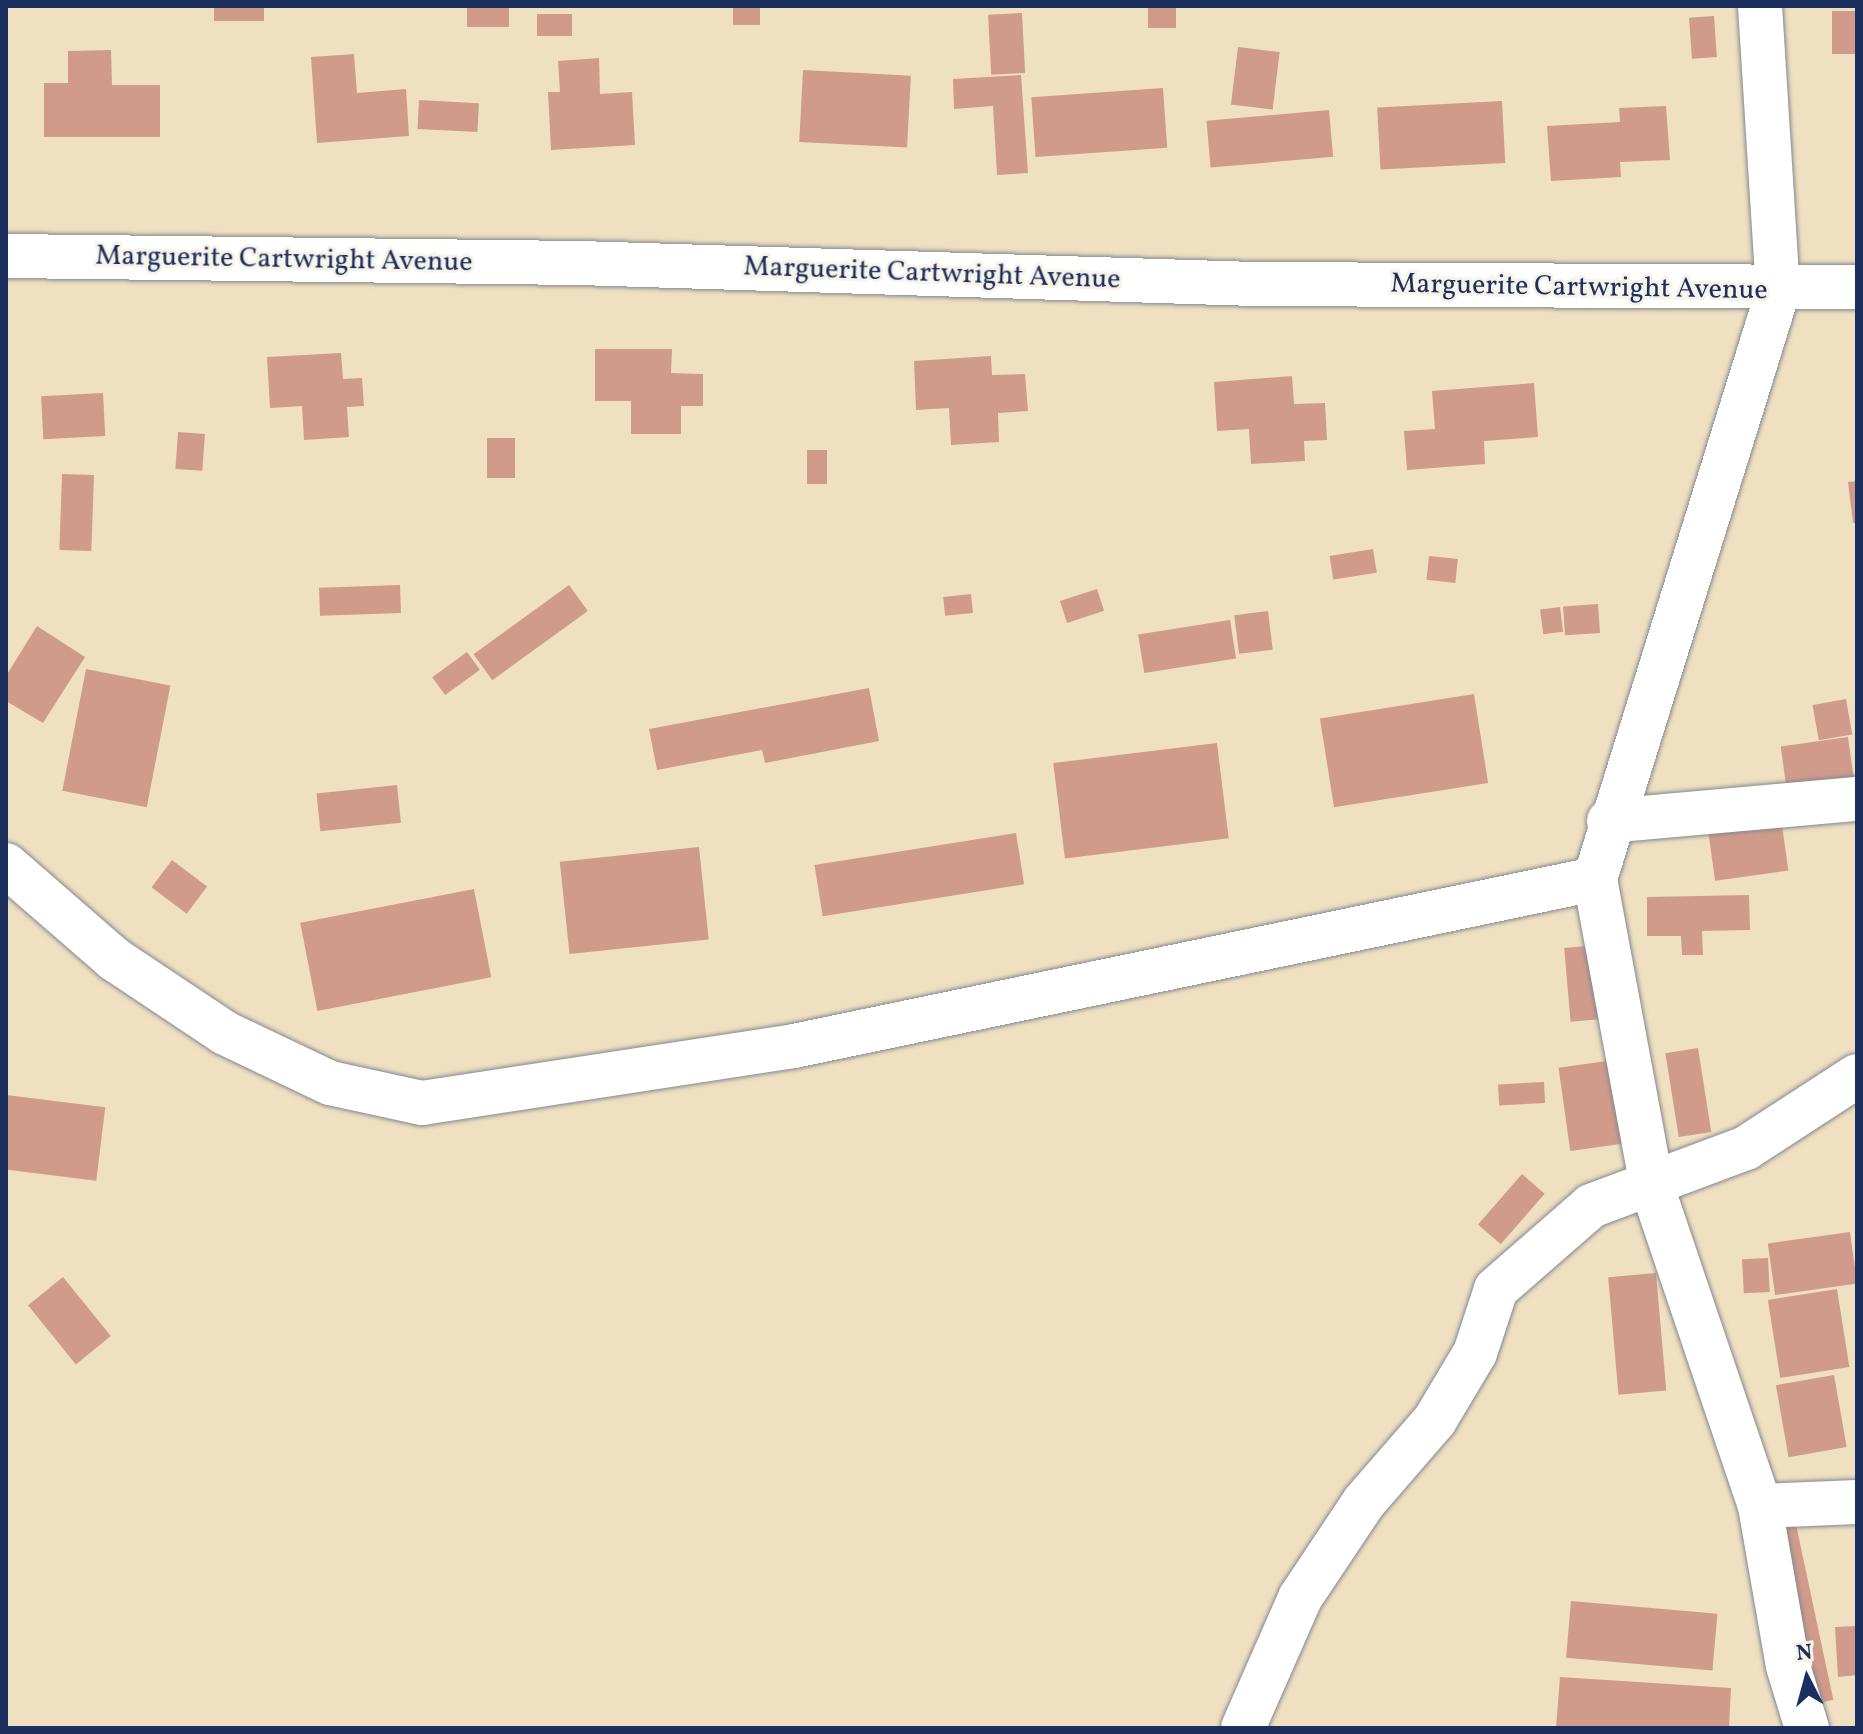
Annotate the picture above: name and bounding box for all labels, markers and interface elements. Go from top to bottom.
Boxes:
street label: Marguerite Cartwright Avenue [95,240,473,280]
street label: Marguerite Cartwright Avenue [743,251,1121,297]
street label: Marguerite Cartwright Avenue [1390,268,1768,308]
text: N [1795,1637,1814,1670]
north arrow [1767,1638,1847,1718]

